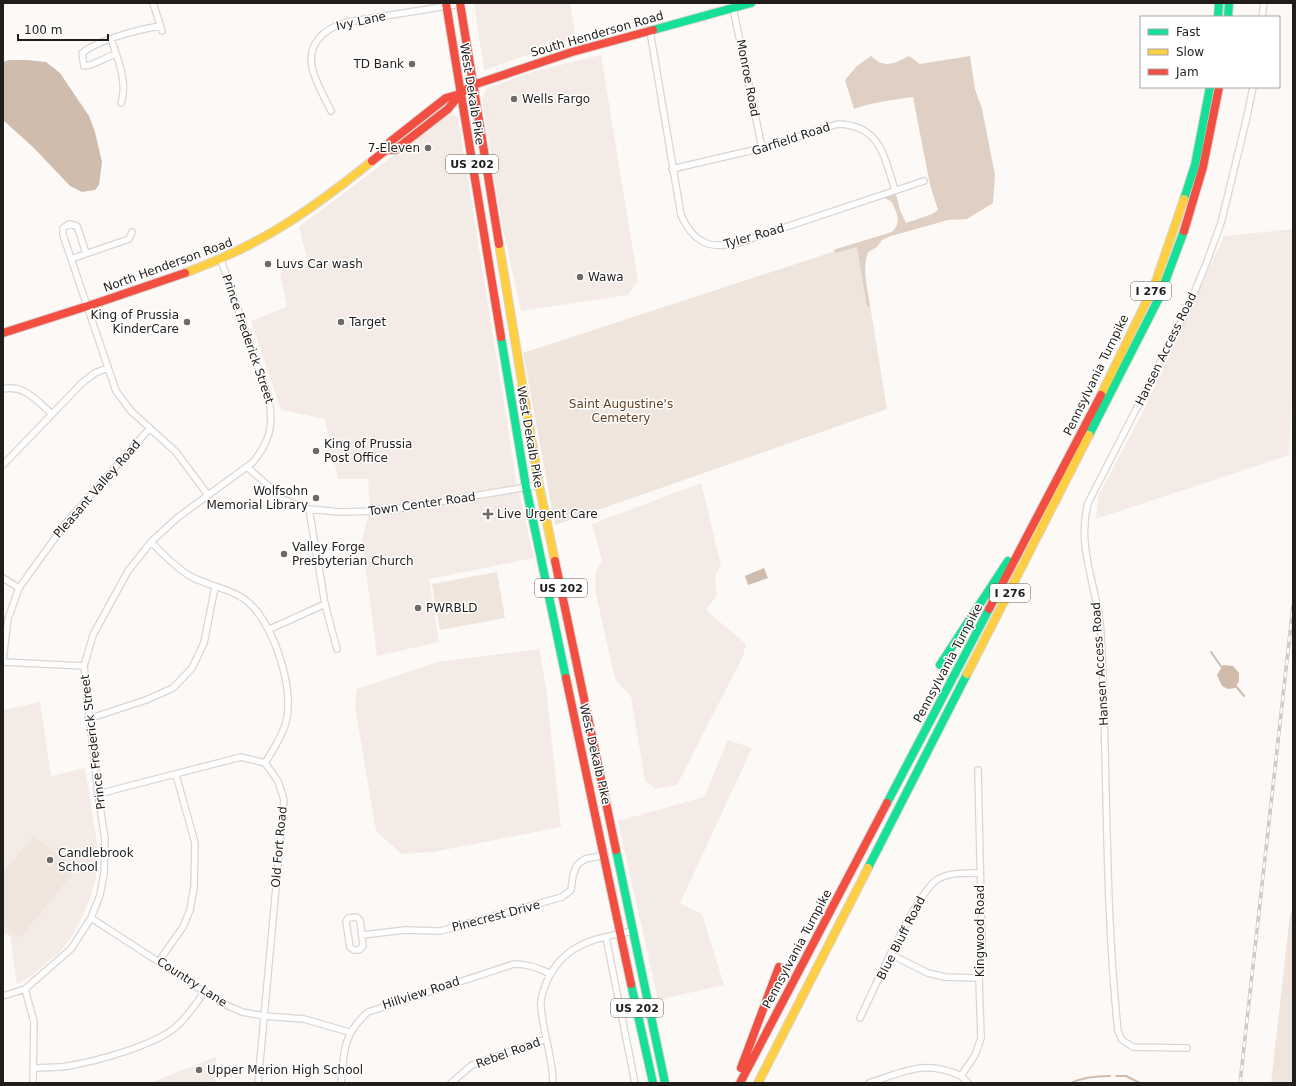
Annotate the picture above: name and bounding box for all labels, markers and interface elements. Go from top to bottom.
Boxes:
street label: South Henderson Road [529,8,665,60]
street label: Ivy Lane [335,9,387,33]
scale bar [18,16,108,42]
legend [1140,16,1280,88]
text: 100 m [24,23,62,37]
text: Fast [1176,25,1200,39]
street label: Monroe Road [734,38,762,118]
street label: West Dekalb Pike [457,42,487,146]
text: Slow [1176,45,1204,59]
place label: TD Bank [352,57,404,71]
marker: TD Bank [407,59,417,69]
text: Jam [1175,65,1199,79]
place label: Wells Fargo [522,92,590,106]
marker: Wells Fargo [509,94,519,104]
street label: Garfield Road [750,120,832,158]
place label: 7-Eleven [368,141,420,155]
marker: 7-Eleven [423,143,433,153]
road number: US 202 [446,155,498,173]
street label: Tyler Road [721,221,786,252]
street label: North Henderson Road [101,235,235,295]
place label: Luvs Car wash [276,257,363,271]
marker: Luvs Car wash [263,259,273,269]
place label: Wawa [588,270,624,284]
street label: Prince Frederick Street [219,272,277,406]
marker: Wawa [575,272,585,282]
road number: I 276 [1131,282,1171,300]
street label: Hansen Access Road [1133,290,1199,408]
place label: King of Prussia KinderCare [91,308,179,336]
street label: Pennsylvania Turnpike [1061,312,1131,438]
place label: Target [348,315,386,329]
marker: King of Prussia KinderCare [182,317,192,327]
marker: Target [336,317,346,327]
street label: West Dekalb Pike [514,385,546,489]
park label: Saint Augustine's Cemetery [569,397,673,425]
street label: Pleasant Valley Road [51,437,143,541]
place label: King of Prussia Post Office [324,437,412,465]
marker: King of Prussia Post Office [311,446,321,456]
place label: Wolfsohn Memorial Library [207,484,308,512]
street label: Town Center Road [366,490,477,519]
marker: Wolfsohn Memorial Library [311,493,321,503]
place label: Live Urgent Care [497,507,598,521]
marker: Live Urgent Care [482,508,494,520]
place label: Valley Forge Presbyterian Church [292,540,414,568]
marker: Valley Forge Presbyterian Church [279,549,289,559]
road number: US 202 [535,579,587,597]
road number: I 276 [990,584,1030,602]
place label: PWRBLD [426,601,478,615]
street label: Pennsylvania Turnpike [911,601,985,725]
street label: Hansen Access Road [1089,602,1111,726]
marker: PWRBLD [413,603,423,613]
street label: Prince Frederick Street [78,673,108,810]
street label: West Dekalb Pike [577,702,613,806]
street label: Old Fort Road [268,806,290,888]
place label: Candlebrook School [58,846,134,874]
marker: Candlebrook School [45,855,55,865]
street label: Kingwood Road [973,885,987,977]
street label: Pennsylvania Turnpike [760,887,834,1011]
street label: Blue Bluff Road [874,894,928,982]
street label: Pinecrest Drive [450,897,542,935]
street label: Country Lane [154,954,230,1010]
street label: Hillview Road [381,974,461,1012]
road number: US 202 [611,999,663,1017]
street label: Rebel Road [474,1035,542,1071]
place label: Upper Merion High School [207,1063,363,1077]
marker: Upper Merion High School [194,1065,204,1075]

